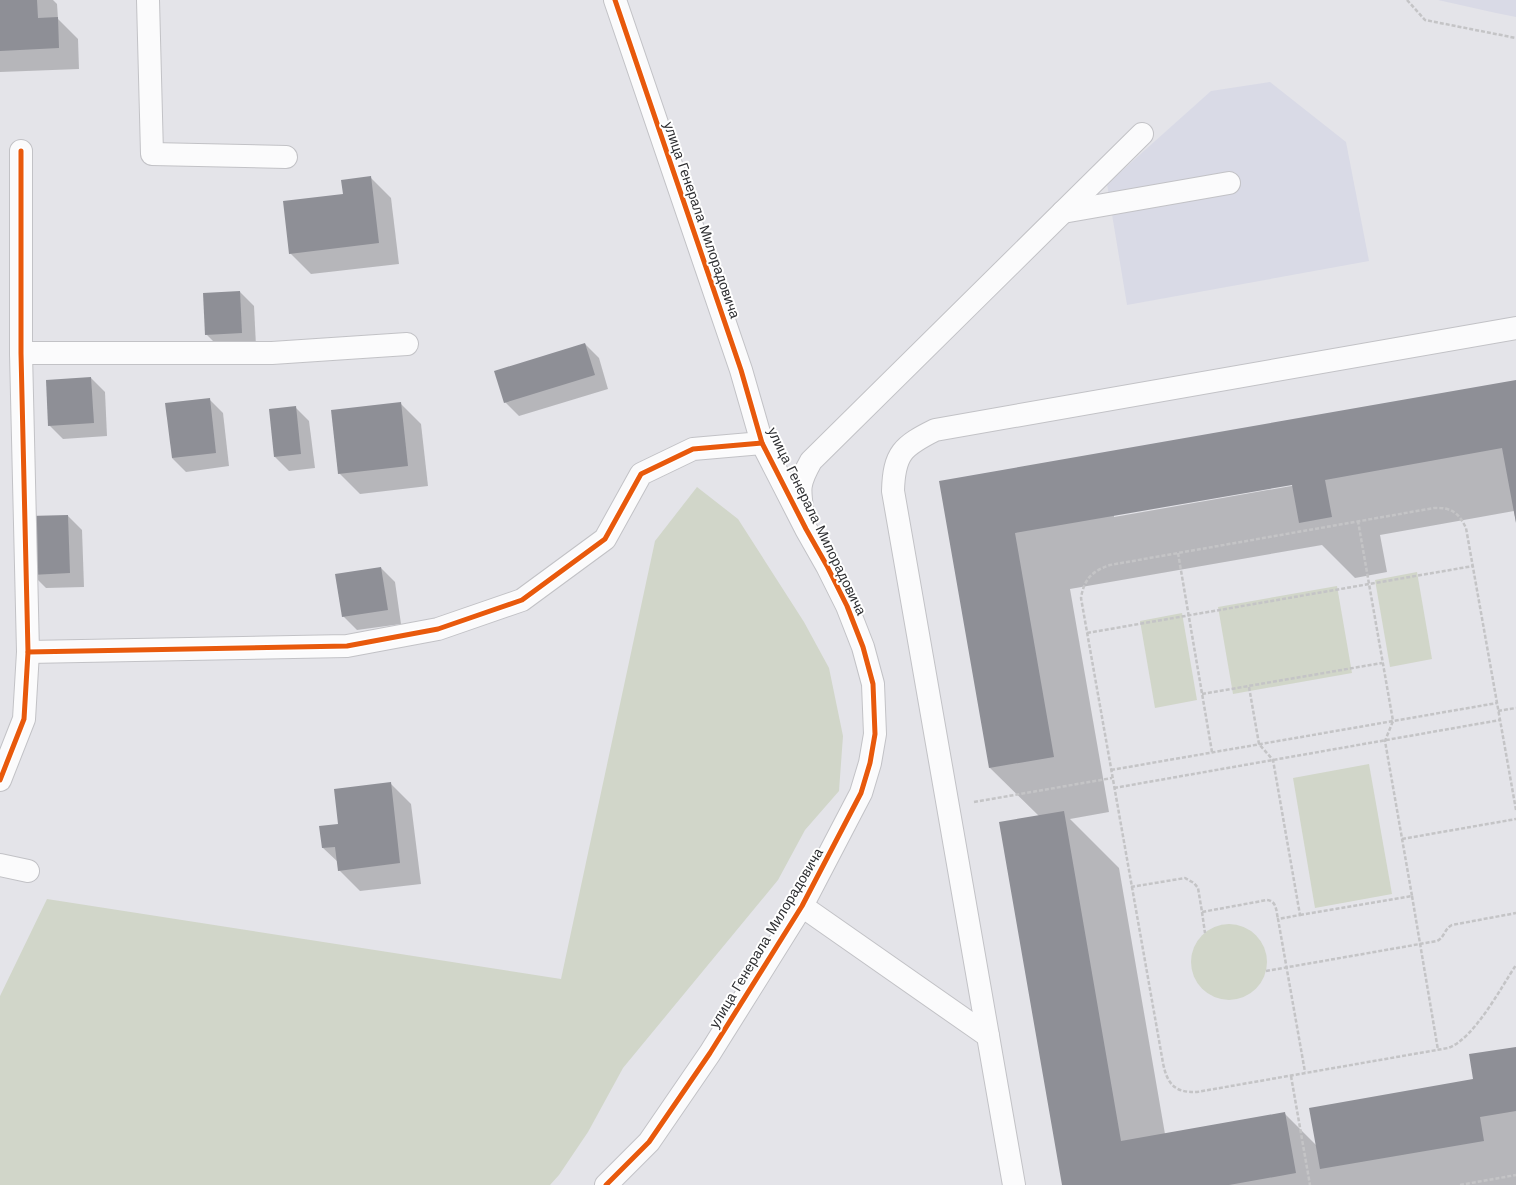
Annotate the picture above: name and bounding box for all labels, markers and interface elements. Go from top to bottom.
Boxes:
street label: улица Генерала Милорадовича [661,120,743,321]
street label: улица Генерала Милорадовича [764,424,870,618]
street label: улица Генерала Милорадовича [706,845,826,1031]

